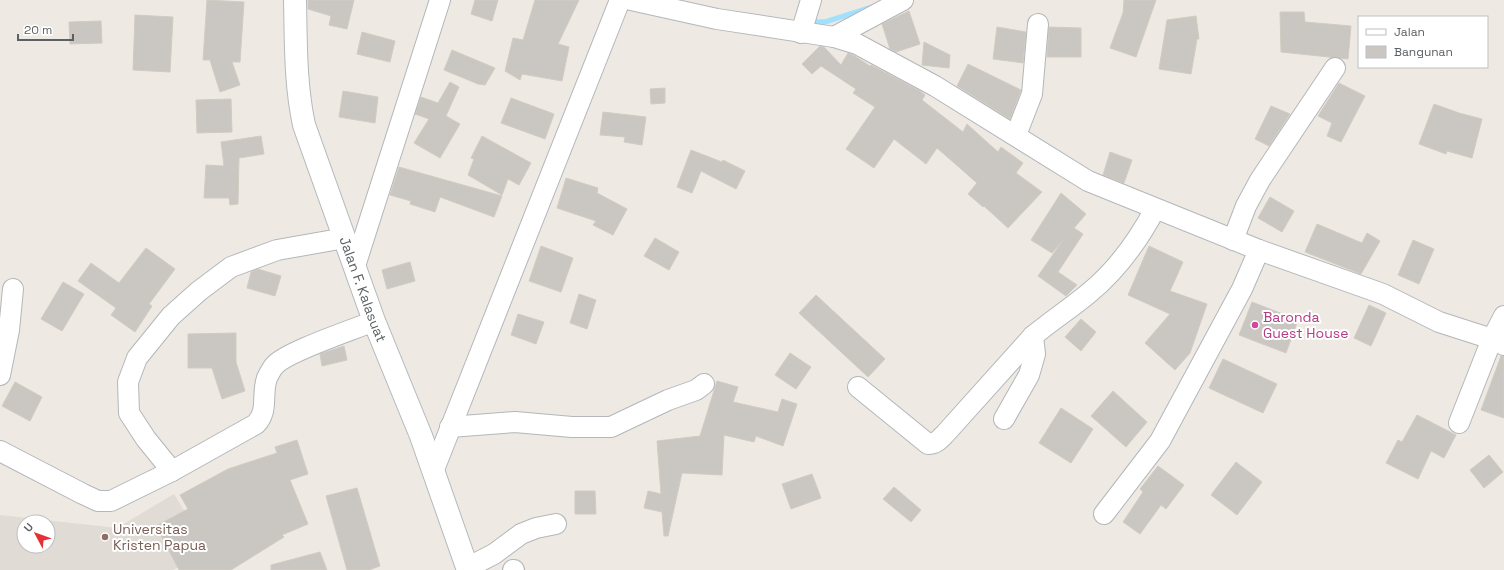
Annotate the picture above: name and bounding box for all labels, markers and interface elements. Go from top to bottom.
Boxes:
scale bar [18,16,73,42]
legend [1358,16,1488,68]
text: 20 m [24,22,52,38]
text: Jalan [1394,24,1425,40]
text: Bangunan [1394,44,1453,60]
street label: Jalan F. Kalasuat [336,234,391,345]
place label: Baronda Guest House [1263,308,1348,342]
marker: Baronda Guest House [1250,320,1260,330]
north arrow [16,514,56,554]
text: U [21,520,36,535]
place label: Universitas Kristen Papua [113,520,206,554]
marker: Universitas Kristen Papua [100,532,110,542]

